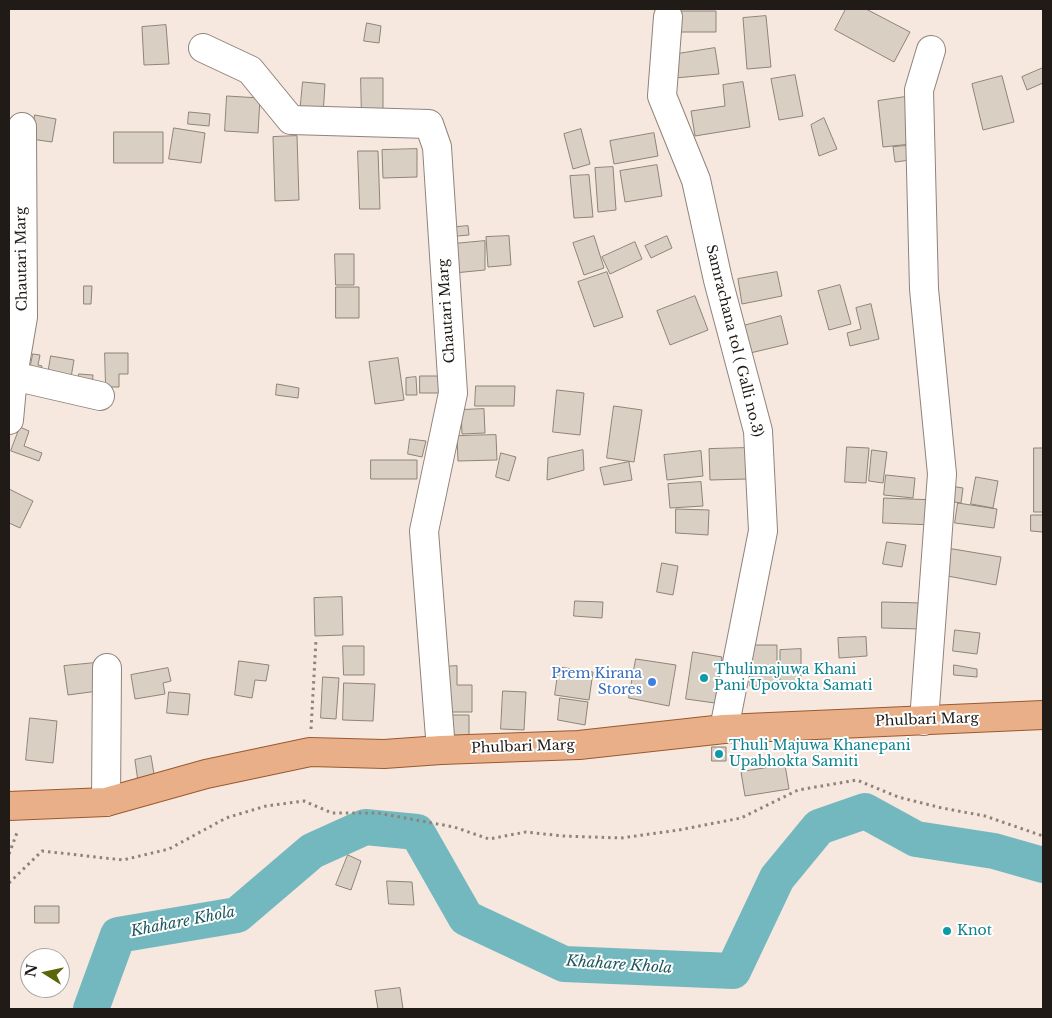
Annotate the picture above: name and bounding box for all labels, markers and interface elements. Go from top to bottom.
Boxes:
street label: Chautari Marg [13,207,31,311]
street label: Samrachana tol ( Galli no.3) [702,243,766,439]
street label: Chautari Marg [435,258,459,364]
place label: Thulimajuwa Khani Pani Upovokta Samati [714,662,872,694]
place label: Prem Kirana Stores [551,666,642,699]
marker: Thulimajuwa Khani Pani Upovokta Samati [698,672,710,684]
marker: Prem Kirana Stores [646,676,658,688]
street label: Phulbari Marg [875,710,979,730]
street label: Phulbari Marg [471,737,575,757]
place label: Thuli Majuwa Khanepani Upabhokta Samiti [729,738,910,770]
marker: Thuli Majuwa Khanepani Upabhokta Samiti [713,748,725,760]
water label: Khahare Khola [129,903,237,941]
place label: Knot [957,923,992,939]
marker: Knot [941,925,953,937]
north arrow [20,948,70,998]
water label: Khahare Khola [565,952,673,978]
text: N [21,963,41,979]

